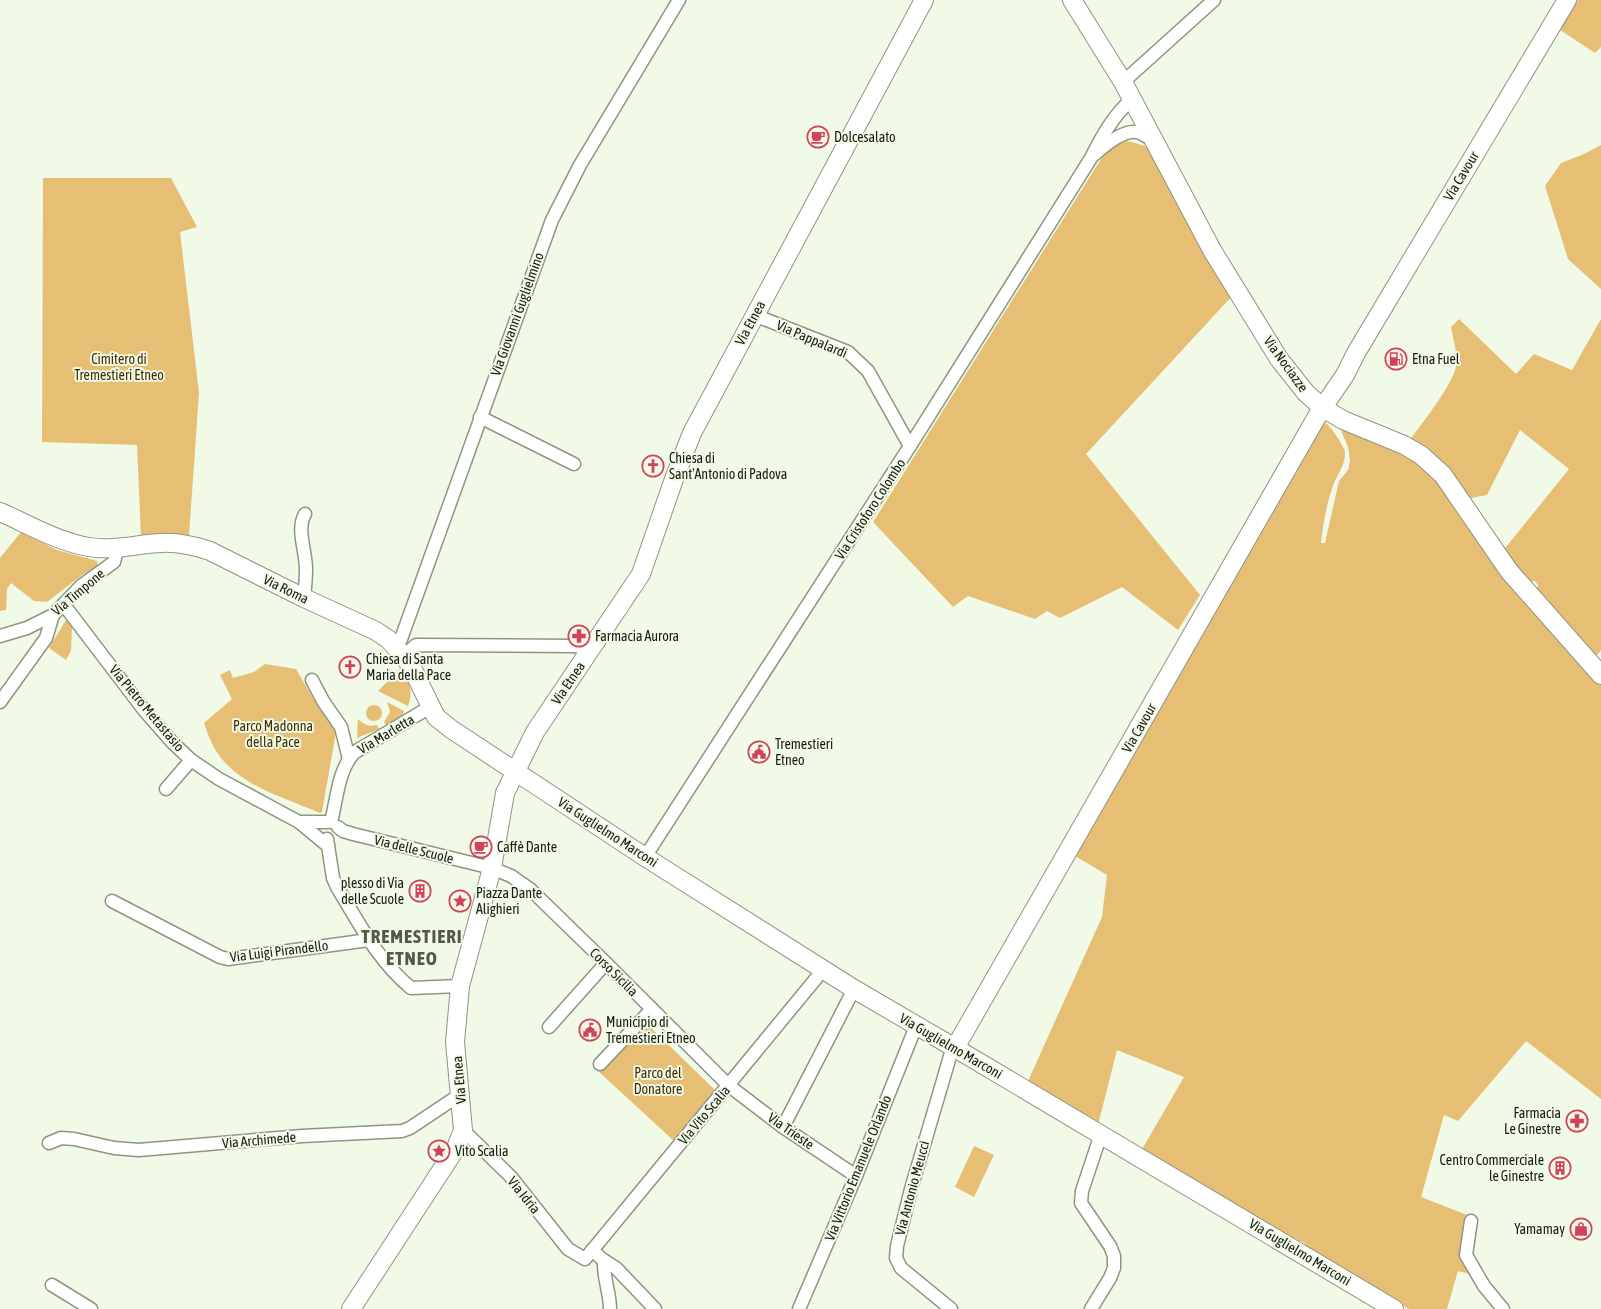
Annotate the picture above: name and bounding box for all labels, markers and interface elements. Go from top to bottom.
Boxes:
cafe icon: Dolcesalato [806,125,830,149]
place label: Dolcesalato [834,129,896,145]
street label: Via Cavour [1440,148,1482,203]
street label: Via Giovanni Guglielmino [487,250,547,378]
street label: Via Etnea [732,298,768,348]
street label: Via Pappalardi [774,317,850,361]
street label: Via Nociazze [1261,333,1311,395]
fuel station icon: Etna Fuel [1384,347,1408,371]
park label: Cimitero di Tremestieri Etneo [74,351,164,383]
place label: Etna Fuel [1412,351,1460,367]
place label: Chiesa di Sant'Antonio di Padova [669,450,787,482]
church icon: Chiesa di Sant'Antonio di Padova [641,454,665,478]
street label: Via Cristoforo Colombo [831,456,909,562]
street label: Via Timpone [48,565,108,619]
street label: Via Roma [261,571,311,607]
pharmacy icon: Farmacia Aurora [567,624,591,648]
place label: Farmacia Aurora [595,628,679,644]
place label: Chiesa di Santa Maria della Pace [366,651,451,683]
church icon: Chiesa di Santa Maria della Pace [338,655,362,679]
street label: Via Etnea [548,659,588,707]
street label: Via Pietro Metastasio [106,662,188,754]
street label: Via Cavour [1118,700,1160,756]
street label: Via Marletta [355,711,417,757]
park label: Parco Madonna della Pace [233,718,313,750]
place label: Tremestieri Etneo [775,736,833,768]
public building icon: Tremestieri Etneo [747,740,771,764]
street label: Via Guglielmo Marconi [555,794,661,870]
street label: Via delle Scuole [373,831,455,867]
cafe icon: Caffè Dante [469,835,493,859]
place label: Caffè Dante [497,839,557,855]
place label: plesso di Via delle Scuole [341,875,404,907]
building icon: plesso di Via delle Scuole [408,879,432,903]
place label: Piazza Dante Alighieri [476,885,542,917]
place icon: Piazza Dante Alighieri [448,889,472,913]
district label: TREMESTIERI ETNEO [361,925,463,969]
street label: Via Luigi Pirandello [229,937,329,965]
street label: Corso Sicilia [587,945,641,999]
street label: Via Guglielmo Marconi [897,1010,1005,1082]
place label: Municipio di Tremestieri Etneo [606,1014,696,1046]
public building icon: Municipio di Tremestieri Etneo [578,1018,602,1042]
street label: Via Etnea [449,1055,469,1105]
park label: Parco del Donatore [634,1065,682,1097]
street label: Via Vito Scalia [675,1082,733,1148]
street label: Via Vittorio Emanuele Orlando [821,1093,895,1243]
place label: Farmacia Le Ginestre [1504,1105,1561,1137]
street label: Via Trieste [765,1109,817,1153]
pharmacy icon: Farmacia Le Ginestre [1565,1109,1589,1133]
street label: Via Archimede [221,1129,297,1151]
place icon: Vito Scalia [427,1139,451,1163]
street label: Via Antonio Meucci [892,1139,932,1237]
place label: Vito Scalia [455,1143,508,1159]
place label: Centro Commerciale le Ginestre [1440,1152,1544,1184]
building icon: Centro Commerciale le Ginestre [1548,1156,1572,1180]
street label: Via Idria [504,1173,544,1217]
street label: Via Guglielmo Marconi [1246,1215,1354,1289]
shop icon: Yamamay [1569,1217,1593,1241]
place label: Yamamay [1514,1221,1565,1237]

